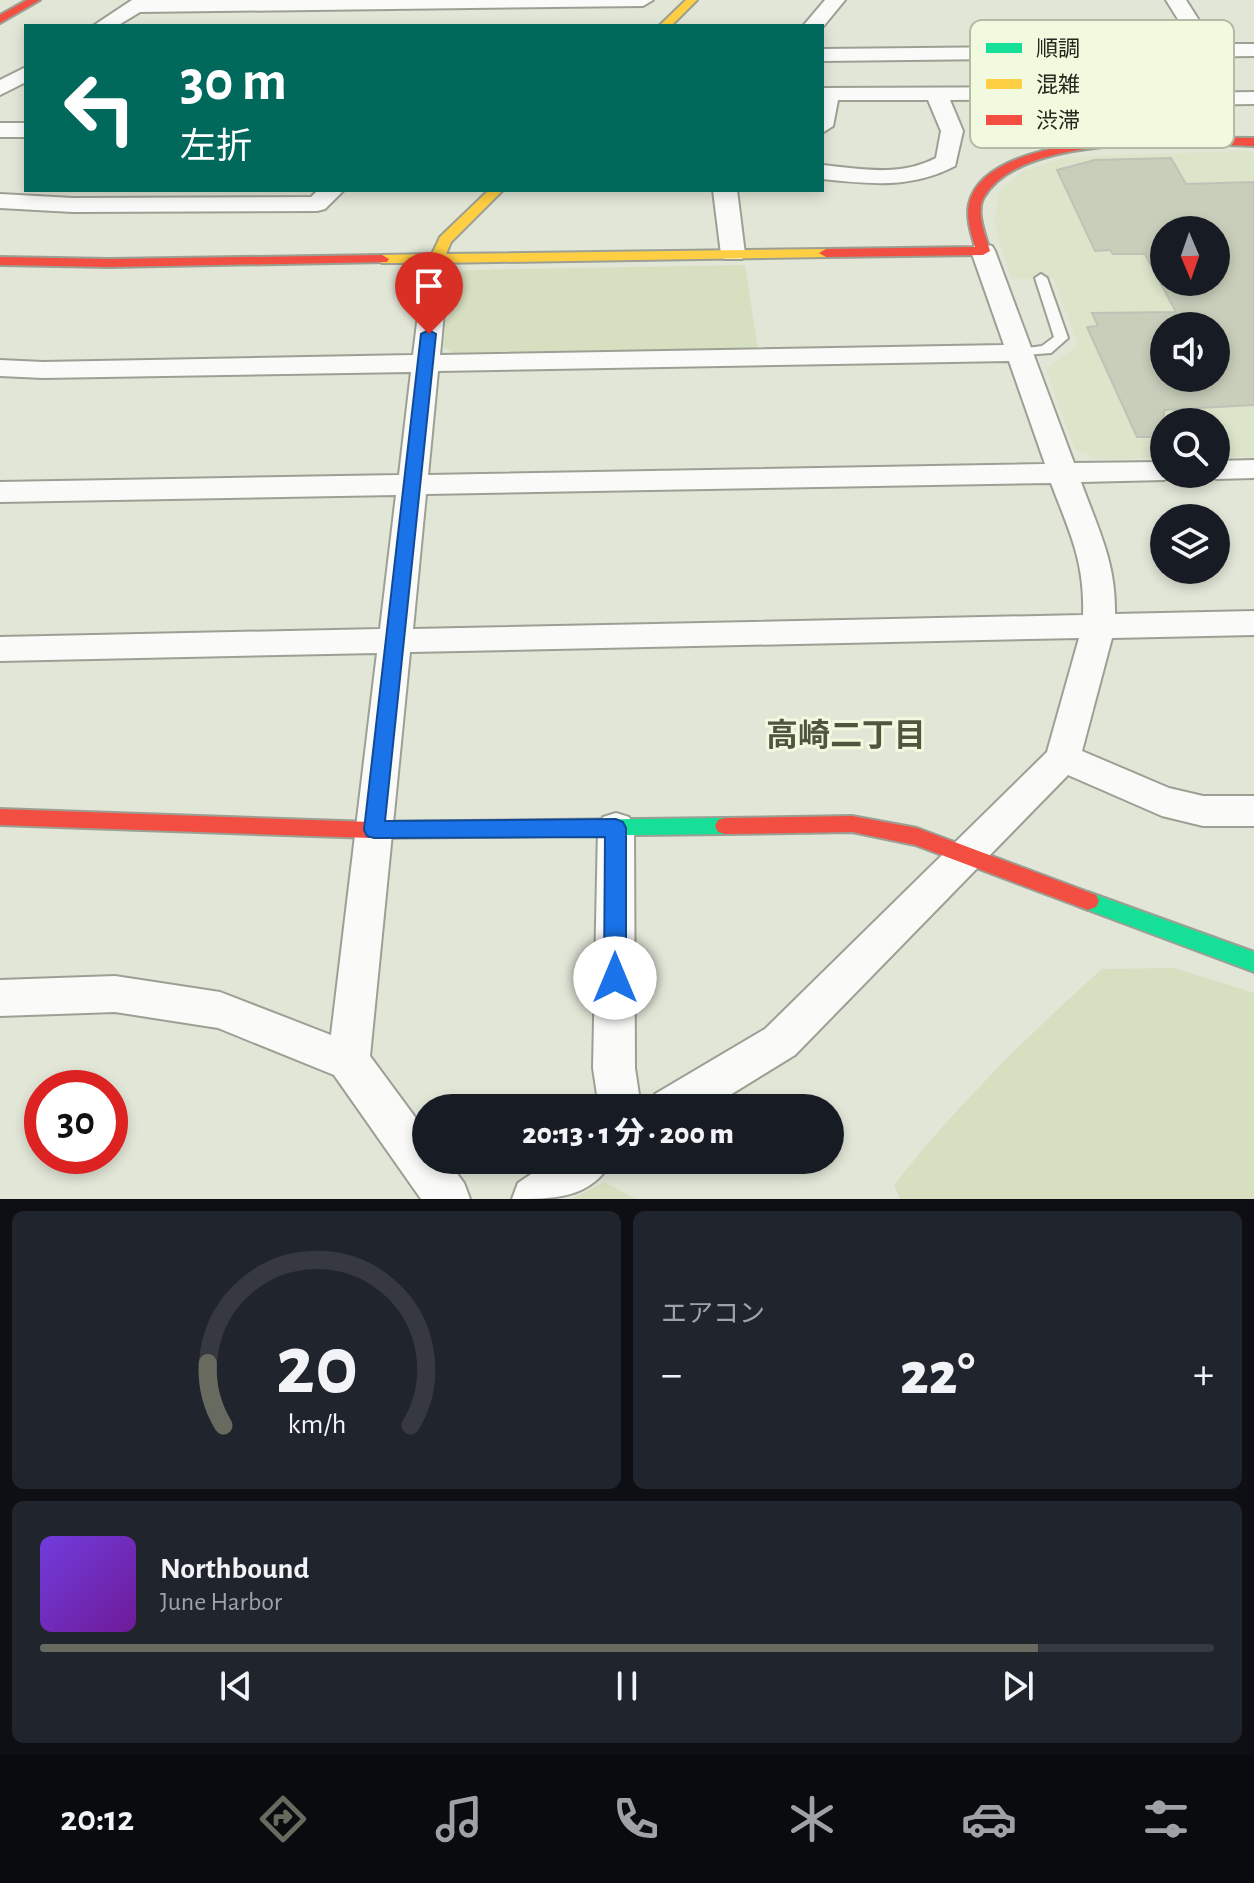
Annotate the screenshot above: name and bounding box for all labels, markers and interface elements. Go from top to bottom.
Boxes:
legend [970,20,1234,148]
text: 順調 [1036,38,1080,60]
text: 30 m [180,54,287,110]
icon: left [48,56,152,160]
text: 混雑 [1036,73,1080,96]
text: 渋滞 [1036,109,1080,132]
text: 左折 [180,129,252,165]
north arrow [1150,216,1230,296]
map controls [1150,216,1230,584]
pin [395,252,463,334]
icon: arrive [407,264,451,308]
button: sound [1150,312,1230,392]
button: search [1150,408,1230,488]
button: layers [1150,504,1230,584]
district label: 高崎二丁目 [766,718,926,752]
position arrow [573,936,657,1020]
speed limit sign: 30 [24,1070,128,1174]
text: 20:13 · 1 分 · 200 m [522,1119,734,1149]
text: エアコン [661,1301,765,1327]
text: 20 [275,1325,358,1409]
text: 22° [900,1345,975,1405]
text: − [661,1353,682,1397]
text: + [1193,1353,1214,1397]
text: km/h [287,1410,346,1439]
text: Northbound [160,1554,309,1584]
text: June Harbor [160,1589,282,1615]
icon: previous [214,1664,258,1708]
icon: pause [605,1664,649,1708]
icon: next [996,1664,1040,1708]
icon: directions [255,1791,311,1847]
icon: music [431,1791,487,1847]
icon: phone [608,1791,664,1847]
icon: climate [784,1791,840,1847]
icon: car [961,1791,1017,1847]
icon: filters [1138,1791,1194,1847]
text: 20:12 [60,1801,134,1837]

